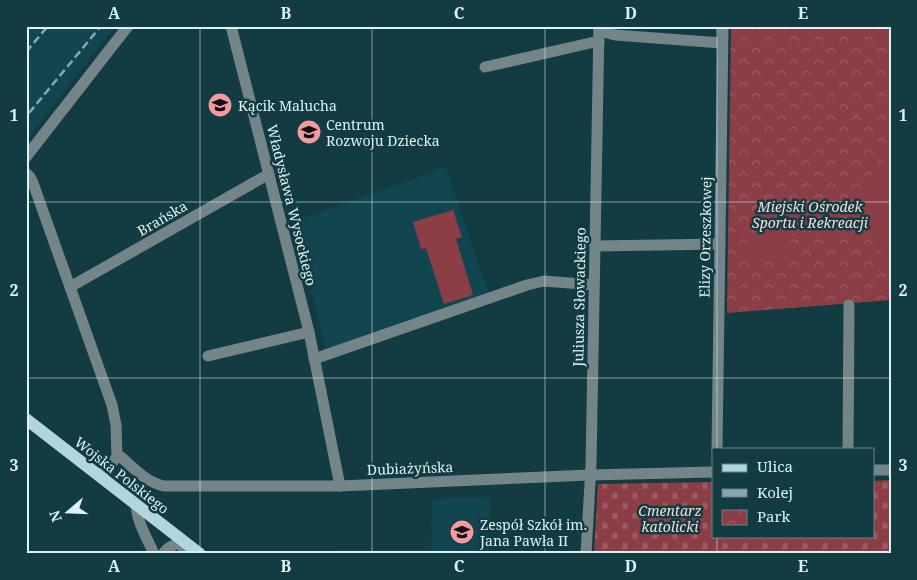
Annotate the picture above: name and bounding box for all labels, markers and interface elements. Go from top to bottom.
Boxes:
text: A [108,2,121,24]
text: B [281,2,292,24]
text: C [454,2,465,24]
text: D [625,2,637,24]
text: E [798,2,808,24]
school or university icon: Kącik Malucha [207,92,233,118]
place label: Kącik Malucha [238,96,337,115]
text: 1 [9,104,19,126]
text: 1 [898,104,908,126]
place label: Centrum Rozwoju Dziecka [326,115,440,150]
school or university icon: Centrum Rozwoju Dziecka [296,119,322,145]
street label: Władysława Wysockiego [263,122,321,288]
street label: Elizy Orzeszkowej [694,176,716,298]
street label: Brańska [134,196,191,240]
park label: Miejski Ośrodek Sportu i Rekreacji [752,197,869,232]
street label: Juliusza Słowackiego [568,227,590,368]
text: 2 [9,279,19,301]
text: 2 [898,279,908,301]
street label: Wojska Polskiego [71,432,173,518]
legend [712,448,874,538]
text: 3 [9,454,19,476]
text: 3 [898,454,908,476]
text: Ulica [757,456,793,476]
street label: Dubiażyńska [366,457,454,479]
text: Kolej [757,482,793,502]
north arrow [42,488,92,538]
park label: Cmentarz katolicki [638,501,702,536]
text: Park [757,506,791,526]
text: N [44,508,66,525]
place label: Zespół Szkół im. Jana Pawła II [479,515,587,550]
school or university icon: Zespół Szkół im. Jana Pawła II [449,519,475,545]
text: A [108,555,121,577]
text: B [281,555,292,577]
text: C [454,555,465,577]
text: D [625,555,637,577]
text: E [798,555,808,577]

